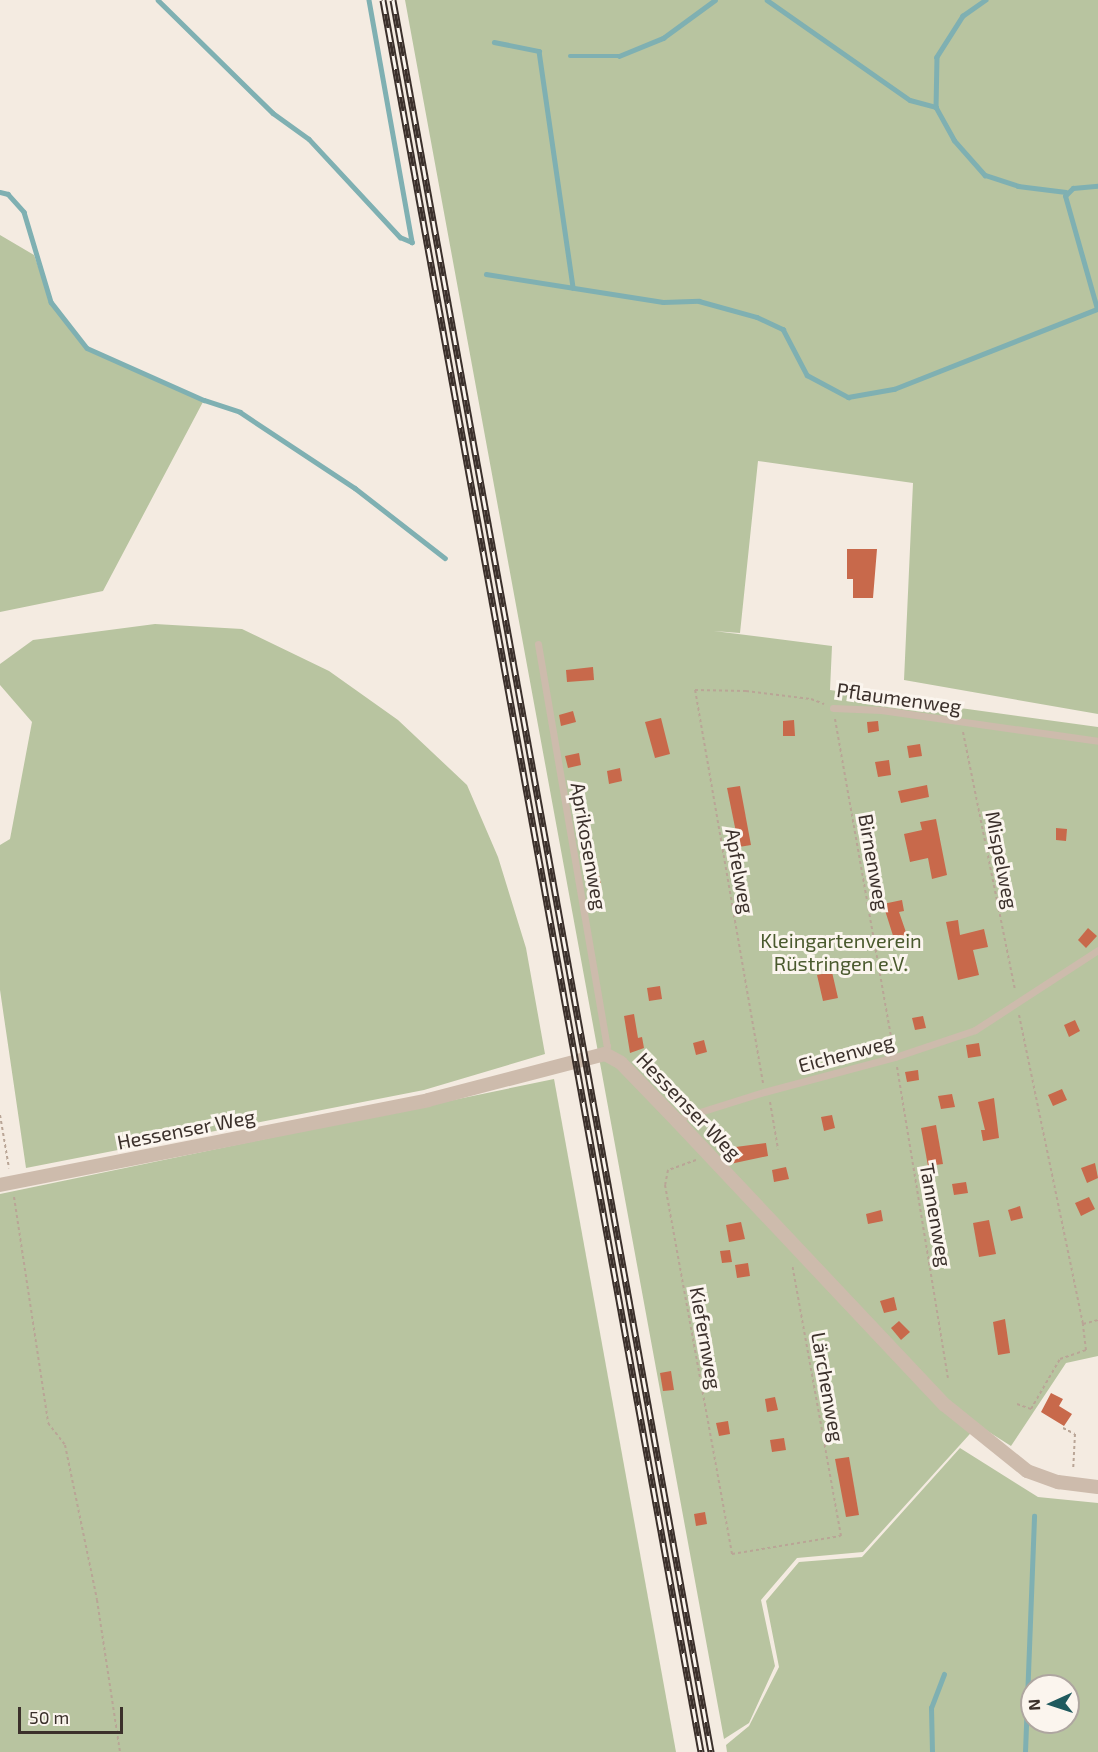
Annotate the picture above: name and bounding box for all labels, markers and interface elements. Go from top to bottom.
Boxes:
street label: Pflaumenweg [835,677,963,719]
street label: Aprikosenweg [566,780,612,912]
street label: Mispelweg [981,809,1023,911]
street label: Birnenweg [854,812,894,912]
street label: Apfelweg [721,826,759,916]
park label: Kleingartenverein Rüstringen e.V. [760,929,922,976]
street label: Eichenweg [795,1029,897,1077]
street label: Hessenser Weg [632,1047,746,1165]
street label: Hessenser Weg [115,1104,257,1154]
street label: Tannenweg [915,1161,957,1269]
street label: Kiefernweg [685,1285,727,1391]
street label: Lärchenweg [807,1330,849,1444]
north arrow [1020,1674,1080,1734]
scale bar [21,1695,126,1733]
text: N [1024,1699,1043,1711]
text: 50 m [29,1706,69,1728]

